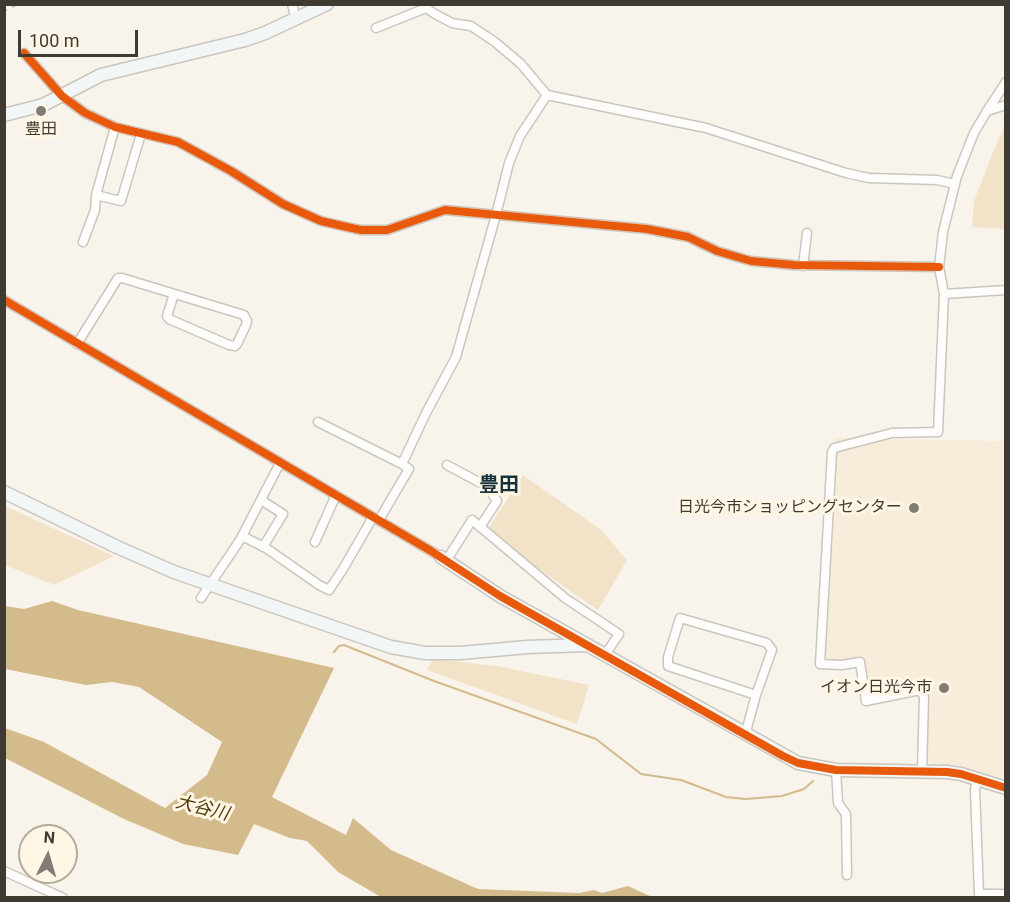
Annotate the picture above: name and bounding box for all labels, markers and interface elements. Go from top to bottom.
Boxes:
scale bar [21,18,141,56]
text: 100 m [29,30,80,51]
marker: 豊田 [34,104,48,118]
place label: 豊田 [25,120,57,140]
district label: 豊田 [479,474,519,498]
place label: 日光今市ショッピングセンター [678,498,902,518]
marker: 日光今市ショッピングセンター [907,501,921,515]
place label: イオン日光今市 [820,678,932,698]
marker: イオン日光今市 [937,681,951,695]
water label: 大谷川 [173,792,231,826]
north arrow [18,824,78,884]
text: N [43,828,56,848]

